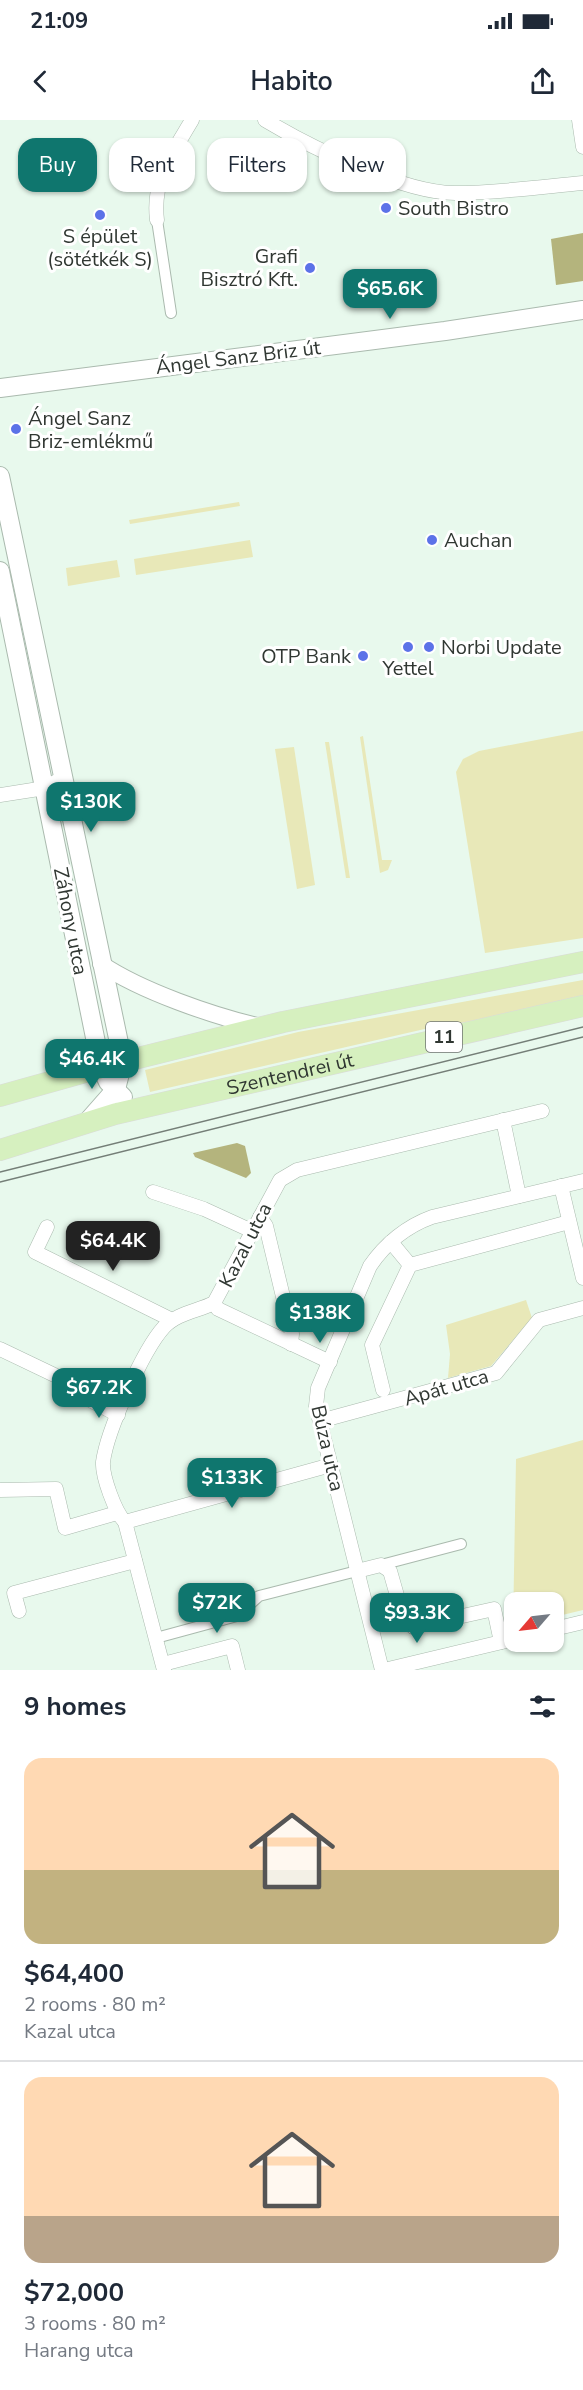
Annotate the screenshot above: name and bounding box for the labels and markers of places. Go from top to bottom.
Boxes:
place label: South Bistro [398,195,509,222]
marker: South Bistro [379,201,393,215]
marker: S épület (sötétkék S) [93,208,107,222]
place label: S épület (sötétkék S) [47,223,153,273]
place label: Grafi Bisztró Kft. [200,243,298,293]
marker: Grafi Bisztró Kft. [303,261,317,275]
pin: $65.6K [341,269,439,320]
place label: Ángel Sanz Briz-emlékmű [28,405,153,455]
marker: Ángel Sanz Briz-emlékmű [9,422,23,436]
place label: Auchan [444,527,512,554]
marker: Auchan [425,533,439,547]
place label: Norbi Update [441,634,562,661]
marker: Yettel [401,640,415,654]
marker: Norbi Update [422,640,436,654]
place label: OTP Bank [261,643,352,670]
marker: OTP Bank [356,649,370,663]
place label: Yettel [381,655,434,682]
pin: $130K [49,782,133,833]
pin: $46.4K [43,1039,141,1090]
pin: $64.4K [64,1221,162,1272]
pin: $138K [278,1293,362,1344]
pin: $67.2K [50,1368,148,1419]
pin: $133K [190,1458,274,1509]
pin: $72K [181,1583,253,1634]
pin: $93.3K [368,1593,466,1644]

